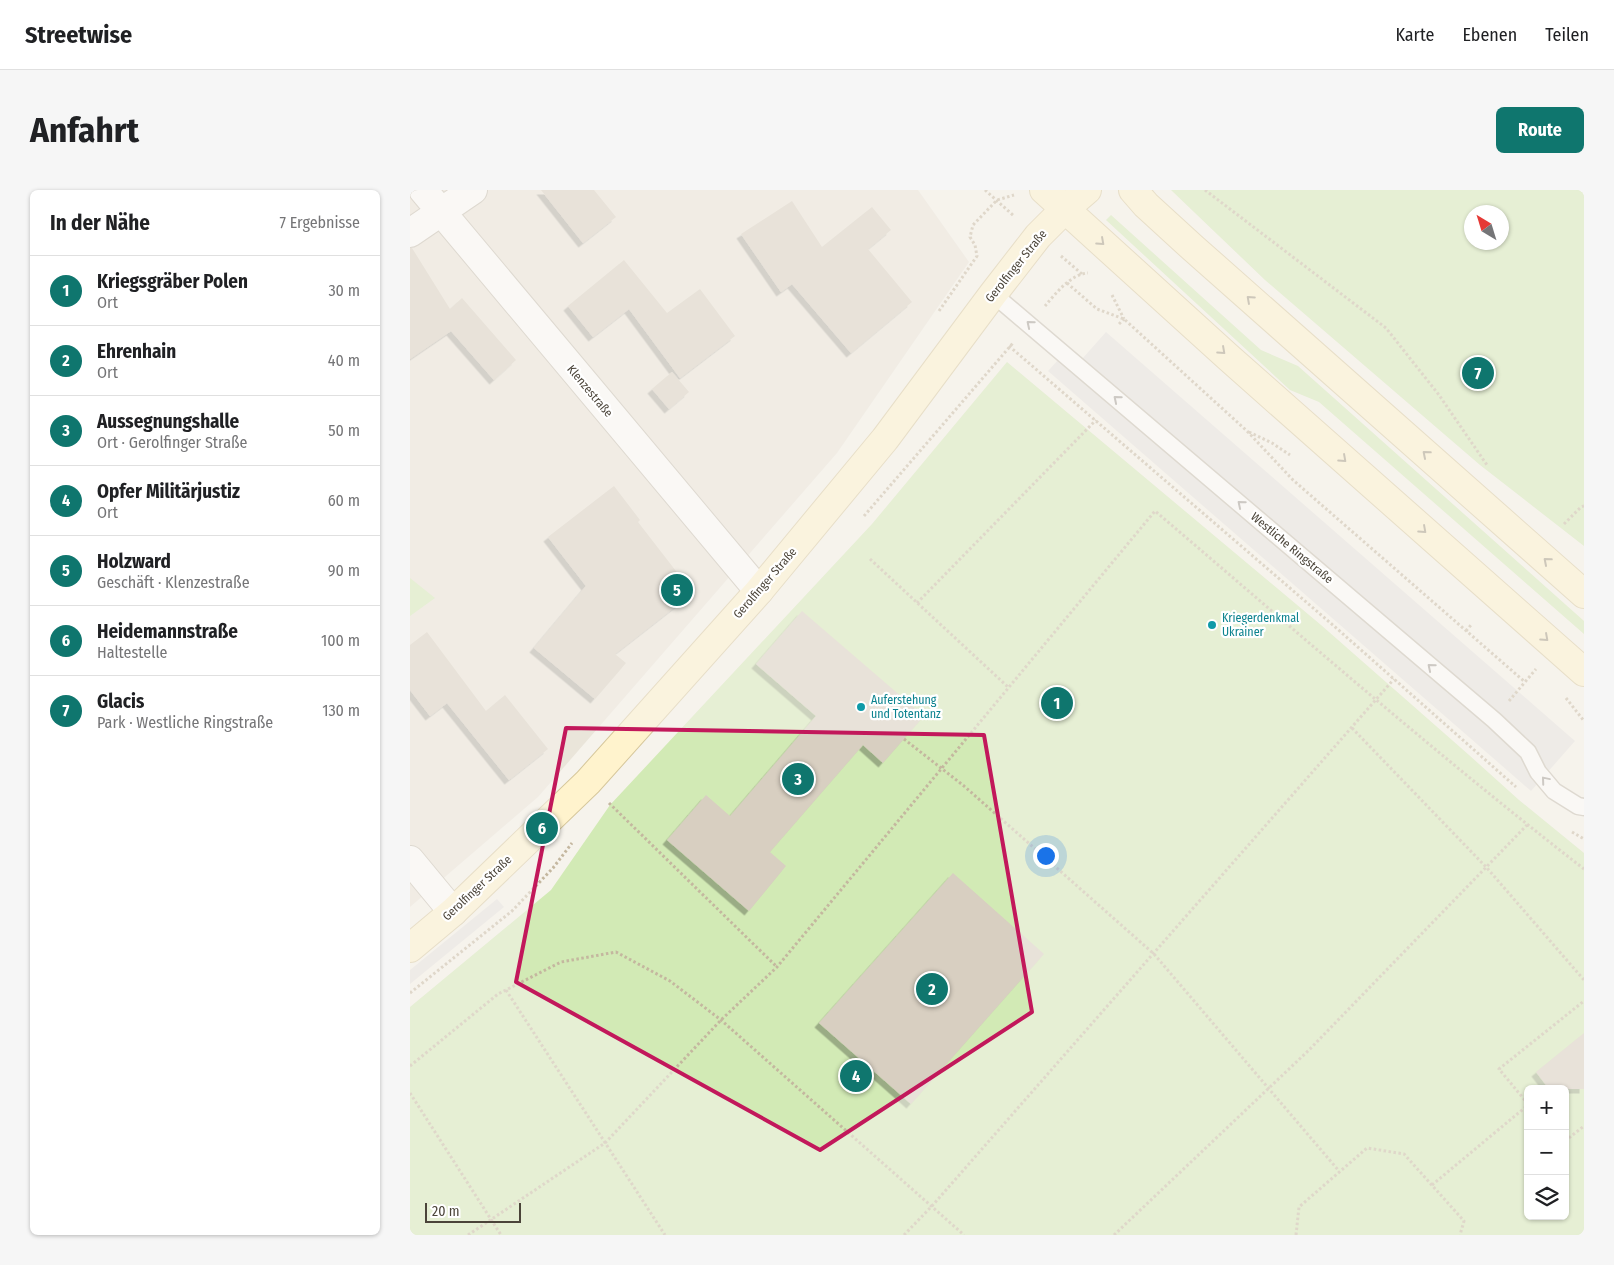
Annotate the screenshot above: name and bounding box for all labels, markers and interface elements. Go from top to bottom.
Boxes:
text: Streetwise [25,21,132,49]
text: Karte [1395,24,1434,46]
text: Ebenen [1462,24,1517,46]
text: Teilen [1545,24,1589,46]
button: Route [1496,107,1584,153]
text: Anfahrt [30,109,139,151]
north arrow [1464,205,1509,250]
text: In der Nähe [50,210,150,236]
text: 7 Ergebnisse [280,213,360,232]
street label: Gerolfinger Straße [983,227,1050,305]
one-way arrow [1095,236,1104,245]
text: Kriegsgräber Polen [97,270,248,293]
text: 1 [63,281,69,300]
text: 30 m [328,281,360,300]
text: Ort [97,293,118,312]
one-way arrow [1247,296,1256,305]
one-way arrow [1026,321,1035,330]
text: Ehrenhain [97,340,176,363]
one-way arrow [1216,345,1225,354]
text: 2 [62,351,70,370]
text: 40 m [328,351,360,370]
pin: 7 [1462,354,1494,392]
street label: Klenzestraße [564,362,616,420]
text: Ort [97,363,118,382]
one-way arrow [1114,396,1123,405]
text: Aussegnungshalle [97,410,239,433]
text: 3 [62,421,70,440]
text: 50 m [328,421,360,440]
text: Ort · Gerolfinger Straße [97,433,248,452]
one-way arrow [1422,451,1431,460]
one-way arrow [1338,453,1347,462]
text: Opfer Militärjustiz [97,480,240,503]
text: 4 [62,491,70,510]
text: 60 m [328,491,360,510]
one-way arrow [1237,501,1246,510]
text: Ort [97,503,118,522]
street label: Westliche Ringstraße [1248,510,1336,586]
one-way arrow [1418,524,1427,533]
street label: Gerolfinger Straße [731,545,800,621]
text: Holzward [97,550,171,573]
one-way arrow [1544,558,1553,567]
text: 5 [62,561,70,580]
text: 90 m [328,561,360,580]
pin: 5 [661,571,693,609]
text: Geschäft · Klenzestraße [97,573,250,592]
place label: Kriegerdenkmal Ukrainer [1222,611,1299,639]
marker: Kriegerdenkmal Ukrainer [1206,619,1218,631]
text: Heidemannstraße [97,620,238,643]
text: 6 [62,631,70,650]
text: 100 m [321,631,360,650]
one-way arrow [1539,632,1548,641]
text: Haltestelle [97,643,168,662]
one-way arrow [1428,664,1437,672]
pin: 1 [1041,684,1073,722]
text: Glacis [97,690,144,713]
place label: Auferstehung und Totentanz [871,693,941,721]
text: 7 [63,701,69,720]
text: 130 m [322,701,360,720]
marker: Auferstehung und Totentanz [855,701,867,713]
text: Park · Westliche Ringstraße [97,713,273,732]
pin: 3 [782,760,814,798]
one-way arrow [1541,777,1550,786]
pin: 6 [526,809,558,847]
your location [1033,843,1059,869]
street label: Gerolfinger Straße [440,852,514,923]
pin: 2 [916,970,948,1008]
pin: 4 [840,1057,872,1095]
map controls [1524,1085,1569,1220]
button: + [1524,1085,1569,1130]
button: − [1524,1130,1569,1175]
button: layers [1524,1175,1569,1220]
scale bar [425,1200,521,1223]
text: 20 m [432,1203,460,1220]

